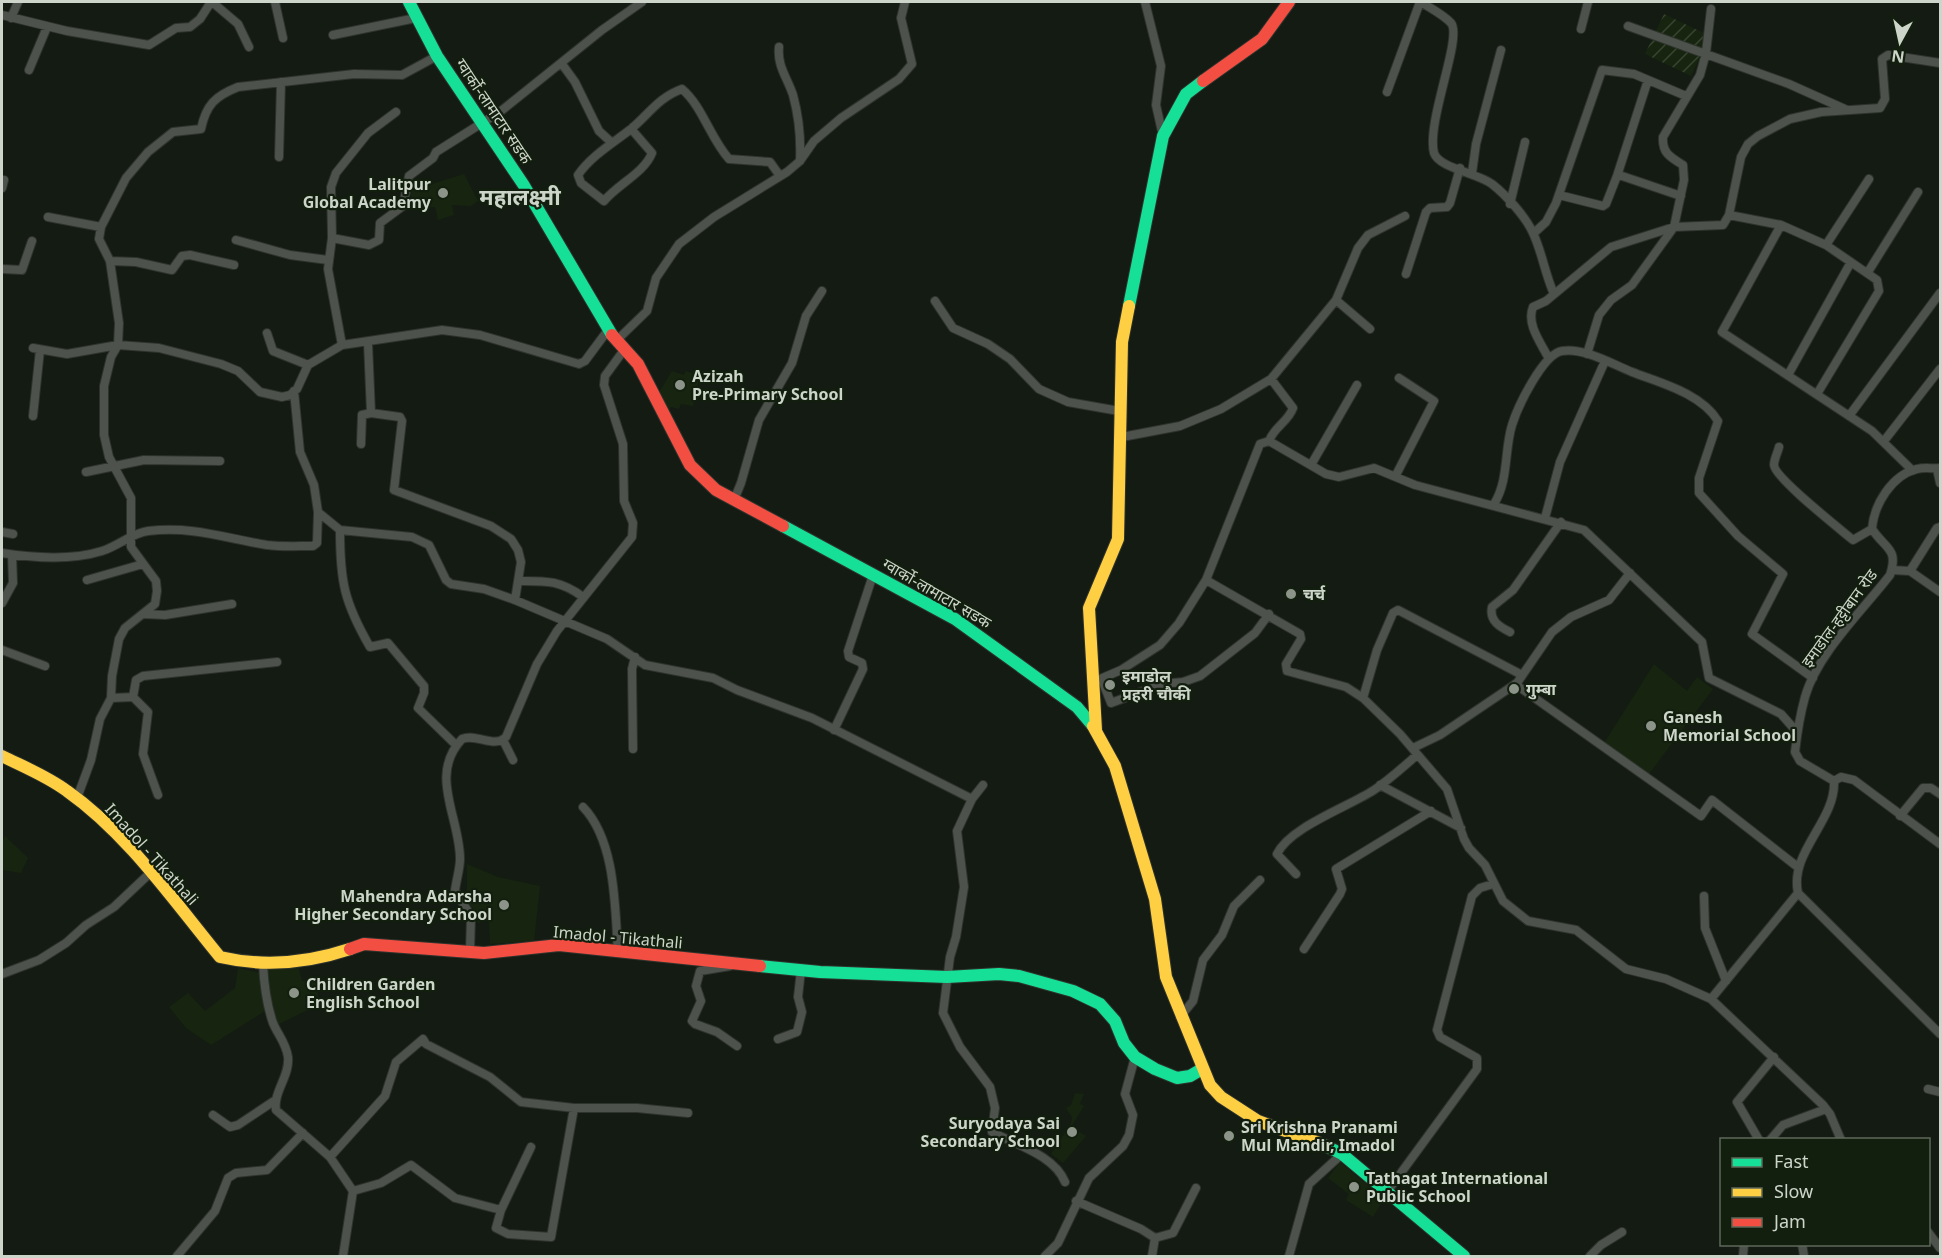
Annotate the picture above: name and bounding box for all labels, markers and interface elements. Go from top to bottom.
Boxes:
north arrow [1870,12,1930,72]
text: N [1890,45,1906,69]
street label: ग्वार्को-लामाटार सडक [451,54,538,168]
place label: Lalitpur Global Academy [303,173,432,213]
district label: महालक्ष्मी [479,181,561,211]
marker: Lalitpur Global Academy [436,186,450,200]
place label: Azizah Pre-Primary School [692,365,843,405]
marker: Azizah Pre-Primary School [673,378,687,392]
street label: ग्वार्को-लामाटार सडक [878,553,996,633]
street label: इमाडोल-हट्टीबान रोड [1796,564,1882,672]
place label: चर्च [1303,583,1326,605]
marker: चर्च [1284,587,1298,601]
place label: इमाडोल प्रहरी चौकी [1122,665,1191,705]
marker: इमाडोल प्रहरी चौकी [1103,678,1117,692]
place label: गुम्बा [1526,678,1556,700]
marker: गुम्बा [1507,682,1521,696]
place label: Ganesh Memorial School [1663,706,1796,746]
marker: Ganesh Memorial School [1644,719,1658,733]
street label: Imadol - Tikathali [100,798,204,910]
place label: Mahendra Adarsha Higher Secondary School [294,885,492,925]
marker: Mahendra Adarsha Higher Secondary School [497,898,511,912]
street label: Imadol - Tikathali [552,920,684,954]
place label: Children Garden English School [306,973,435,1013]
marker: Children Garden English School [287,986,301,1000]
place label: Suryodaya Sai Secondary School [921,1112,1060,1152]
place label: Sri Krishna Pranami Mul Mandir, Imadol [1241,1116,1398,1156]
marker: Suryodaya Sai Secondary School [1065,1125,1079,1139]
marker: Sri Krishna Pranami Mul Mandir, Imadol [1222,1129,1236,1143]
legend [1720,1138,1930,1246]
text: Fast [1774,1149,1809,1173]
place label: Tathagat International Public School [1366,1167,1548,1207]
text: Slow [1774,1179,1813,1203]
marker: Tathagat International Public School [1347,1180,1361,1194]
text: Jam [1772,1209,1806,1233]

